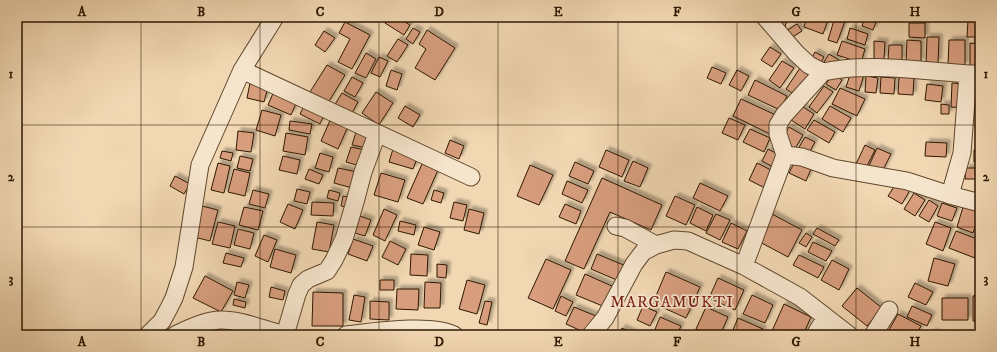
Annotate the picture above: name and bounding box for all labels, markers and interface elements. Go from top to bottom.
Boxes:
text: A [77,4,87,20]
text: B [197,4,205,20]
text: C [316,4,325,20]
text: D [434,4,444,20]
text: E [553,4,563,20]
text: F [673,4,682,20]
text: G [791,4,801,20]
text: H [910,4,921,20]
text: 1 [9,66,14,82]
text: 1 [984,66,989,82]
text: 2 [8,169,15,185]
text: 2 [983,169,990,185]
text: 3 [9,271,14,287]
text: 3 [984,271,989,287]
district label: MARGAMUKTI [610,292,734,312]
text: A [77,334,87,350]
text: B [197,334,205,350]
text: C [316,334,325,350]
text: D [434,334,444,350]
text: E [553,334,563,350]
text: F [673,334,682,350]
text: G [791,334,801,350]
text: H [910,334,921,350]

